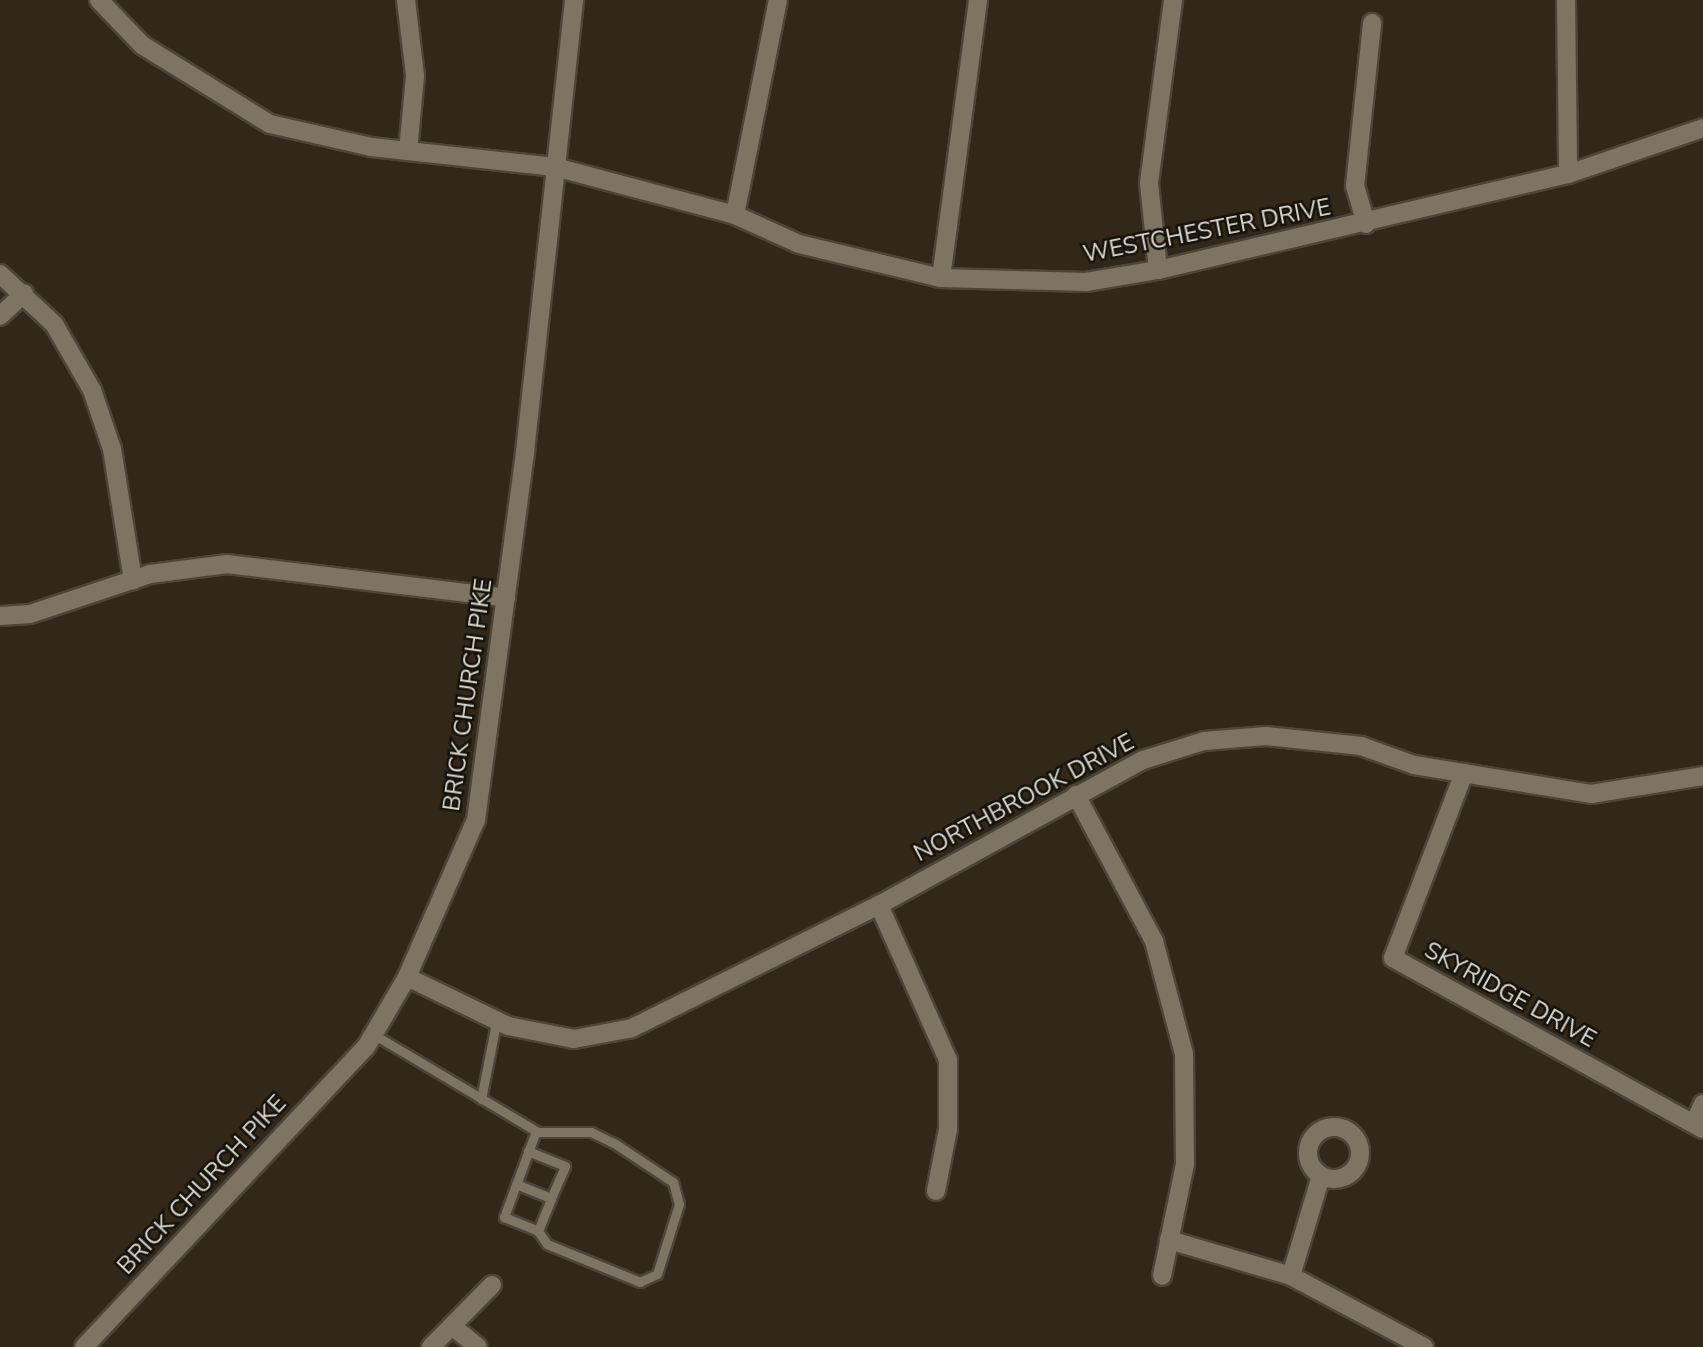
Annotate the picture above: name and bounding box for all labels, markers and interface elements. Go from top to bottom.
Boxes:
street label: WESTCHESTER DRIVE [1081,193,1333,269]
street label: BRICK CHURCH PIKE [437,577,499,813]
street label: NORTHBROOK DRIVE [909,728,1139,868]
street label: SKYRIDGE DRIVE [1419,936,1601,1054]
street label: BRICK CHURCH PIKE [112,1089,292,1281]

